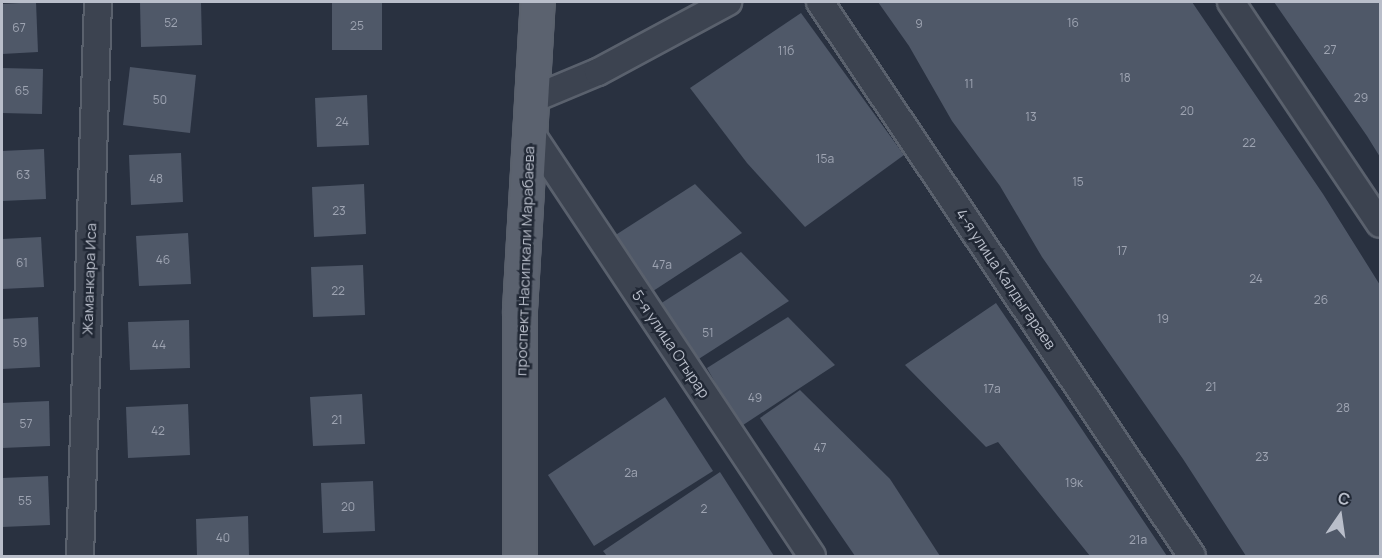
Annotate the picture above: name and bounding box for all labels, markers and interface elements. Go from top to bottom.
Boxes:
house number: 52 [164,16,178,30]
house number: 16 [1067,16,1079,30]
house number: 9 [915,17,923,31]
house number: 25 [350,19,364,33]
house number: 67 [12,21,26,35]
house number: 27 [1324,43,1336,57]
house number: 11б [778,44,794,58]
house number: 18 [1119,71,1131,85]
house number: 11 [964,77,974,91]
house number: 65 [15,84,29,98]
house number: 29 [1354,91,1368,105]
house number: 50 [153,93,167,107]
house number: 20 [1180,104,1194,118]
house number: 13 [1025,110,1037,124]
house number: 24 [335,115,349,129]
house number: 22 [1242,136,1256,150]
street label: проспект Насипкали Марабаева [512,146,538,376]
house number: 15а [816,152,834,166]
house number: 63 [16,168,30,182]
house number: 48 [149,172,163,186]
house number: 15 [1072,175,1084,189]
house number: 23 [332,204,346,218]
street label: 4-я улица Калдыгараев [952,205,1060,353]
street label: Жаманкара Иса [78,223,100,335]
house number: 17 [1117,244,1127,258]
house number: 46 [156,253,170,267]
house number: 61 [16,256,28,270]
house number: 47а [652,258,672,272]
house number: 24 [1249,272,1263,286]
house number: 22 [331,284,345,298]
street label: 5-я улица Отырар [628,287,714,401]
house number: 26 [1314,293,1328,307]
house number: 19 [1157,312,1169,326]
house number: 51 [702,326,714,340]
house number: 59 [13,336,27,350]
house number: 44 [152,338,166,352]
house number: 21 [1205,380,1217,394]
house number: 17а [983,382,1001,396]
house number: 49 [748,391,762,405]
house number: 28 [1336,401,1350,415]
house number: 21 [331,413,343,427]
house number: 57 [20,417,32,431]
house number: 42 [151,424,165,438]
house number: 47 [813,441,827,455]
house number: 23 [1255,450,1269,464]
house number: 2а [624,466,638,480]
house number: 19к [1065,476,1083,490]
north arrow [1310,486,1370,546]
text: С [1336,486,1352,511]
house number: 55 [18,494,32,508]
house number: 20 [341,500,355,514]
house number: 2 [701,502,707,516]
house number: 40 [216,531,230,545]
house number: 21а [1129,533,1147,547]

